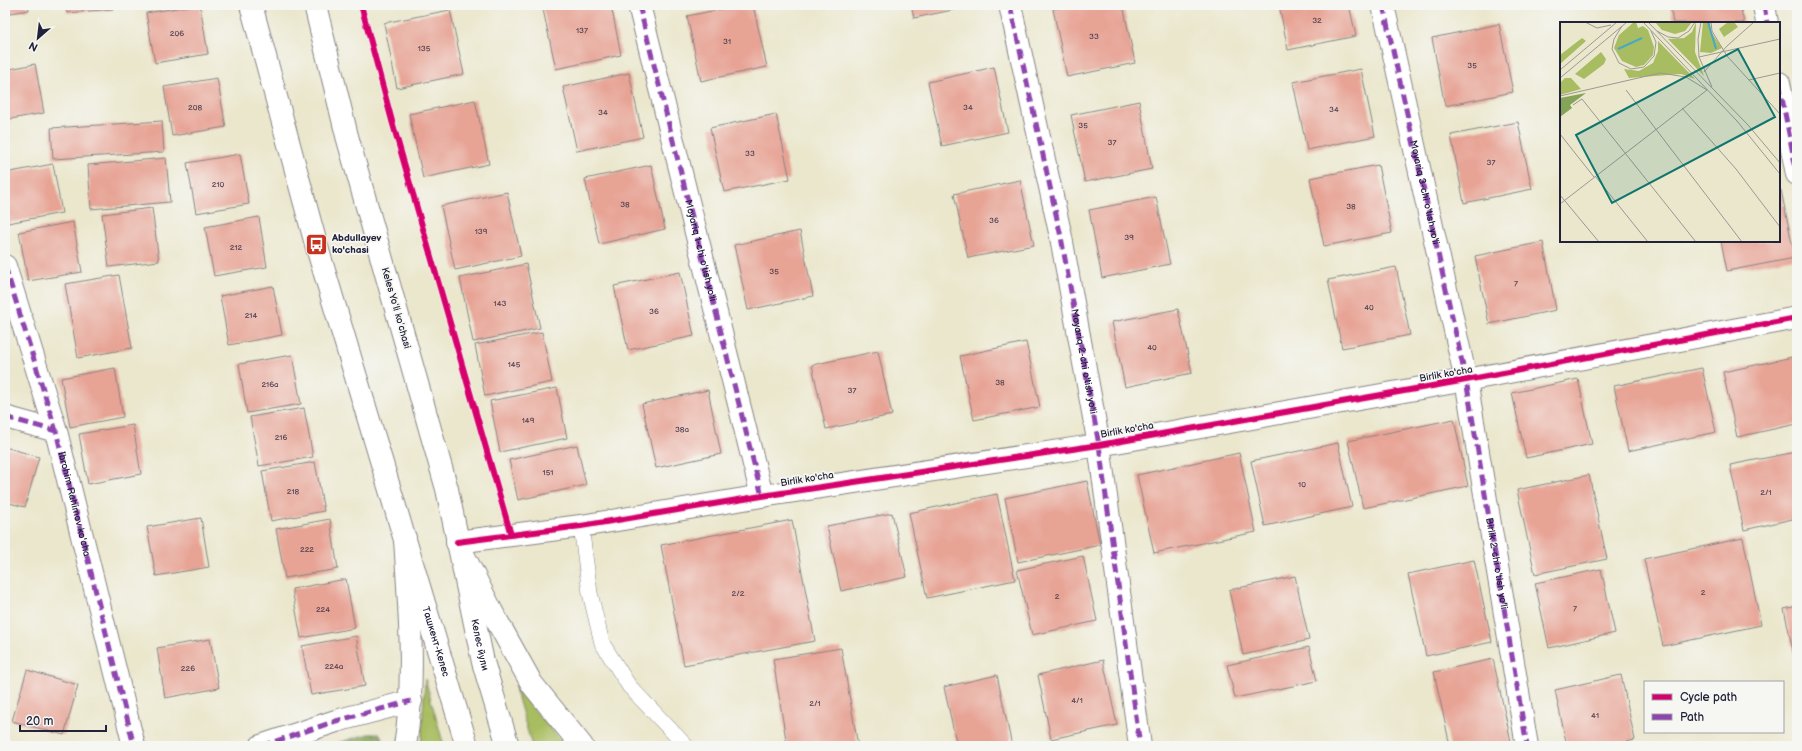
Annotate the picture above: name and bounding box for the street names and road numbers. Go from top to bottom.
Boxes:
street label: Moyariq 3-chi o'tish yo'li [1407,139,1442,246]
street label: Moyariq 1-chi o'tish yo'li [682,198,719,302]
street label: Keles Yoʻli koʻchasi [379,266,413,350]
street label: Moyariq 2-chi o'tish yo'li [1068,308,1099,415]
street label: Birlik ko'cha [1418,363,1474,385]
street label: Birlik ko'cha [1099,419,1155,441]
street label: Ibrohim Rahimov ko'cha [55,450,93,558]
street label: Birlik ko'cha [779,469,835,489]
street label: Birlik 2-chi o'tish yo'li [1483,517,1510,610]
street label: Ташкент-Келес [419,605,452,678]
street label: Келес йули [468,618,491,672]

